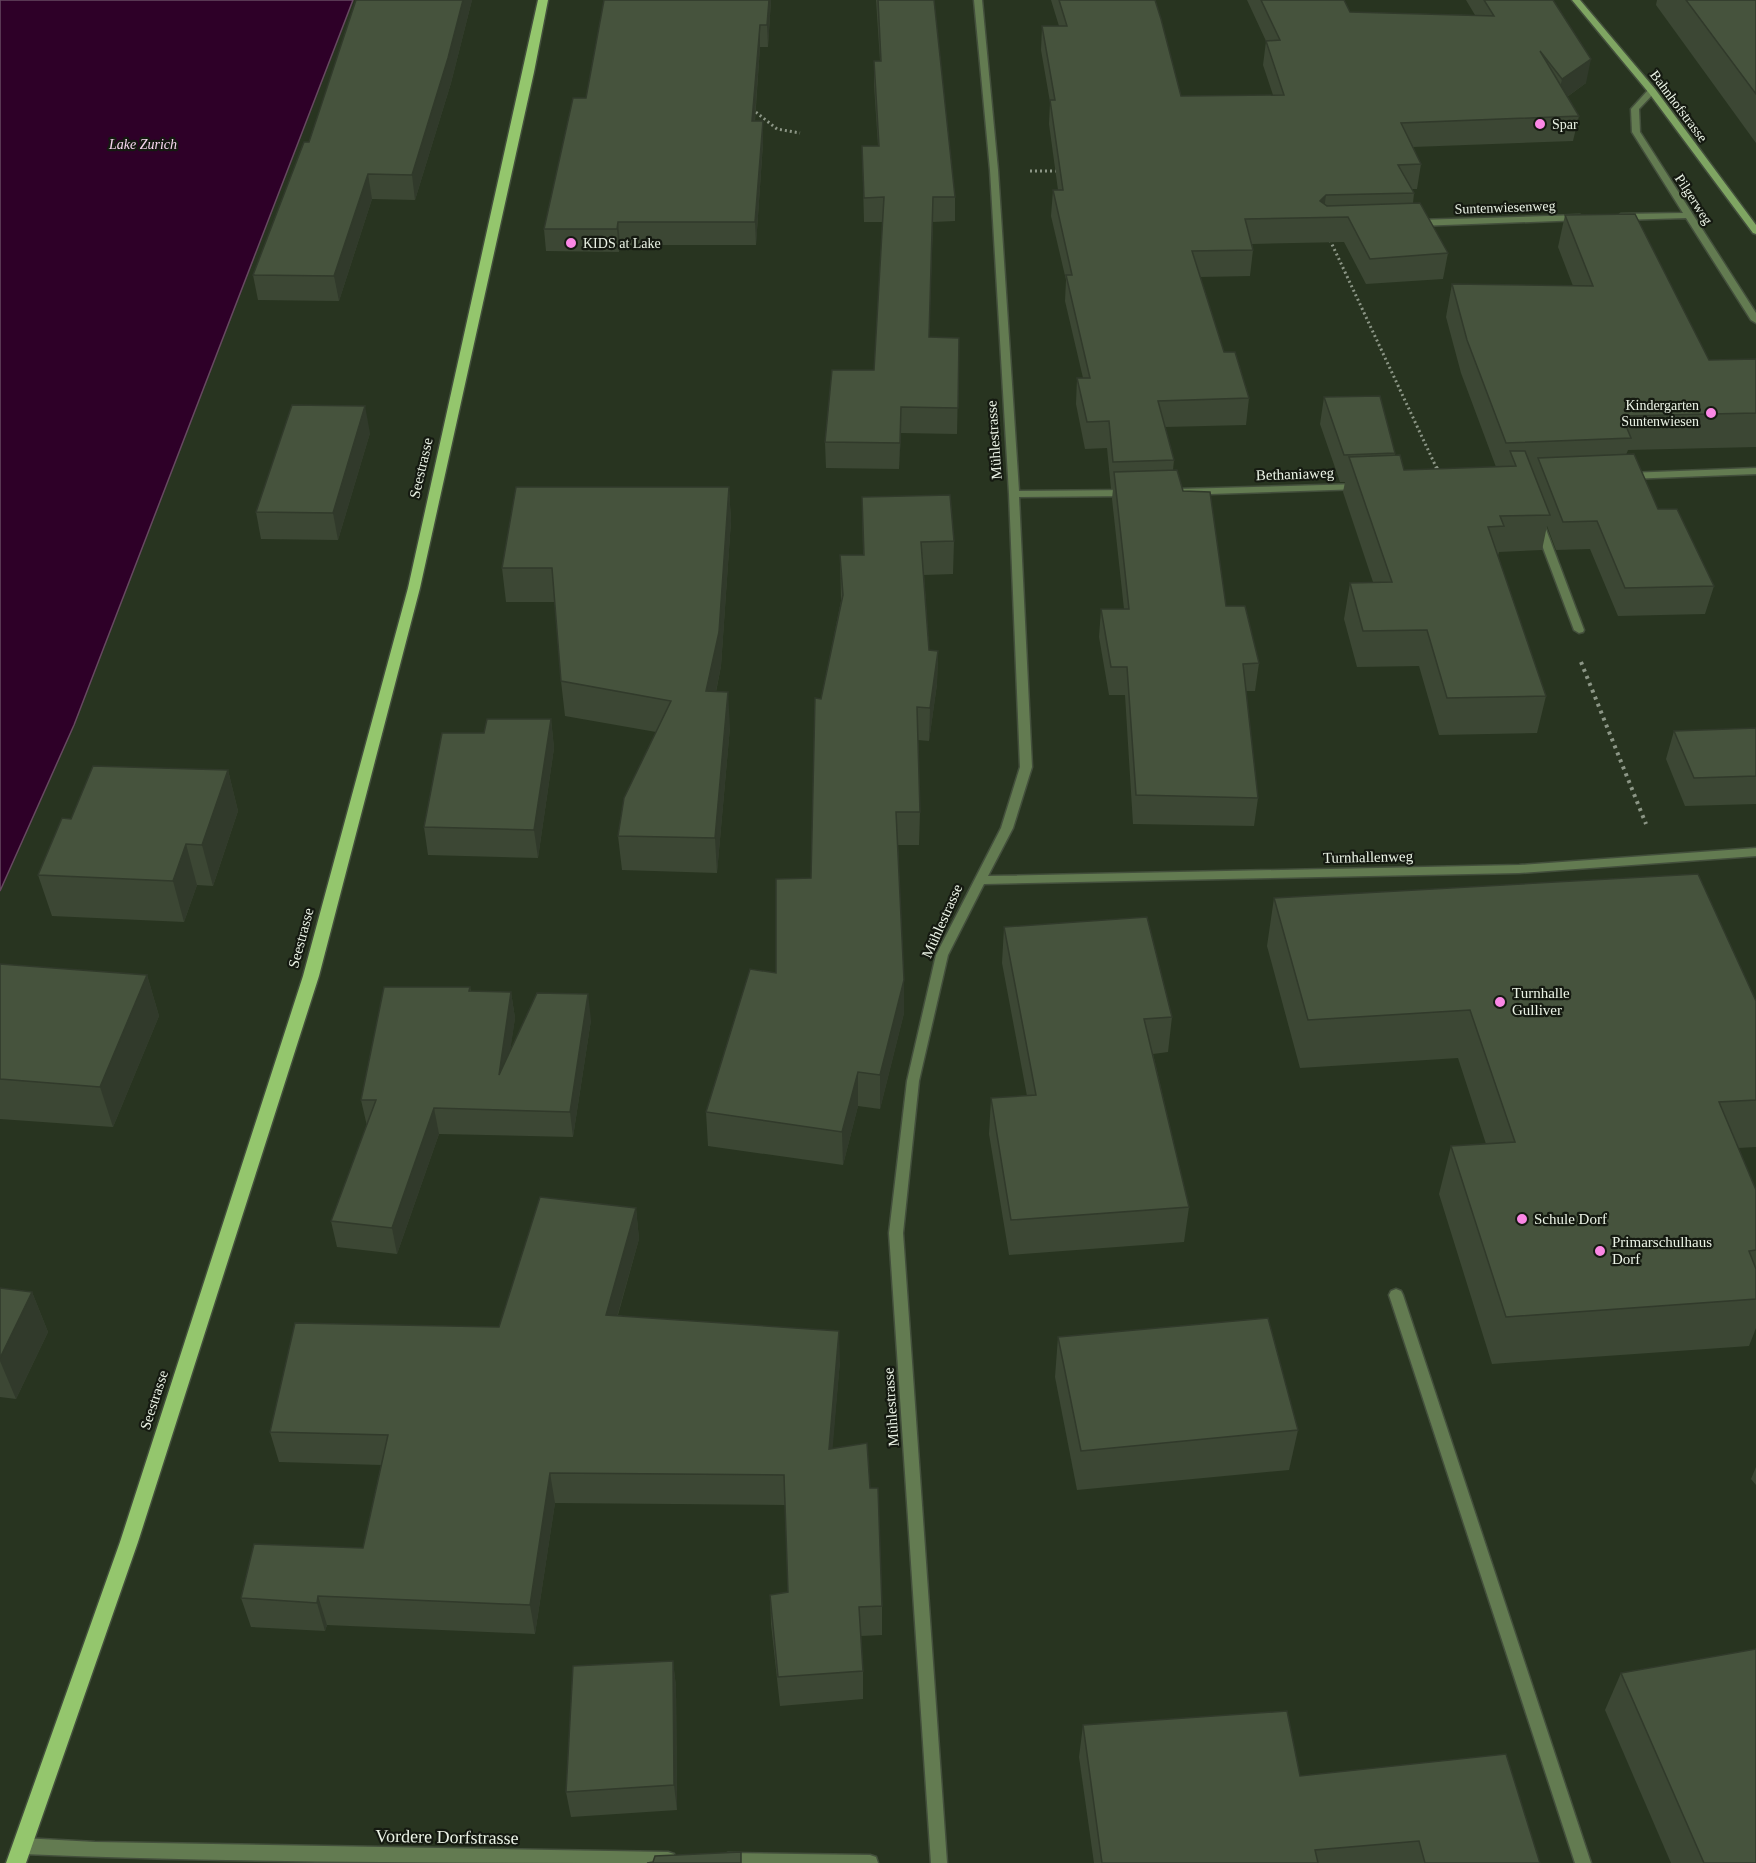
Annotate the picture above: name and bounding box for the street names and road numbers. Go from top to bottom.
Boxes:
street label: Bahnhofstrasse [1647,68,1710,145]
street label: Pilgerweg [1672,171,1715,227]
street label: Suntenwiesenweg [1454,198,1556,217]
street label: Mühlestrasse [983,400,1005,480]
street label: Seestrasse [406,436,436,500]
street label: Bethaniaweg [1256,465,1335,483]
street label: Turnhallenweg [1323,848,1414,866]
street label: Mühlestrasse [919,881,966,960]
street label: Seestrasse [285,906,317,970]
street label: Mühlestrasse [880,1367,902,1447]
street label: Seestrasse [137,1368,171,1432]
street label: Vordere Dorfstrasse [375,1826,519,1848]

